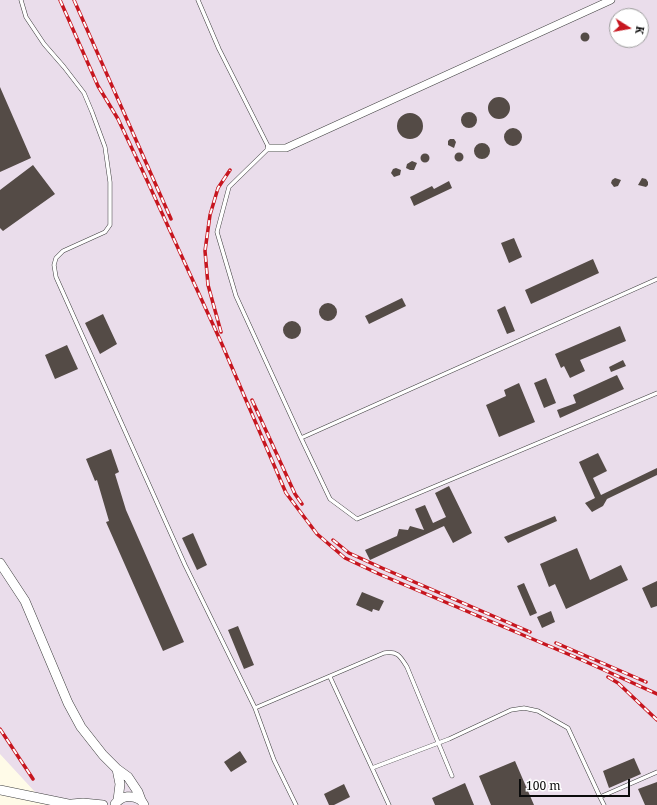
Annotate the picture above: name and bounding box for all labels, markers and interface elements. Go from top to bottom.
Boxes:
north arrow [609,8,649,48]
text: K [632,25,648,36]
scale bar [521,771,632,797]
text: 100 m [526,777,561,794]

